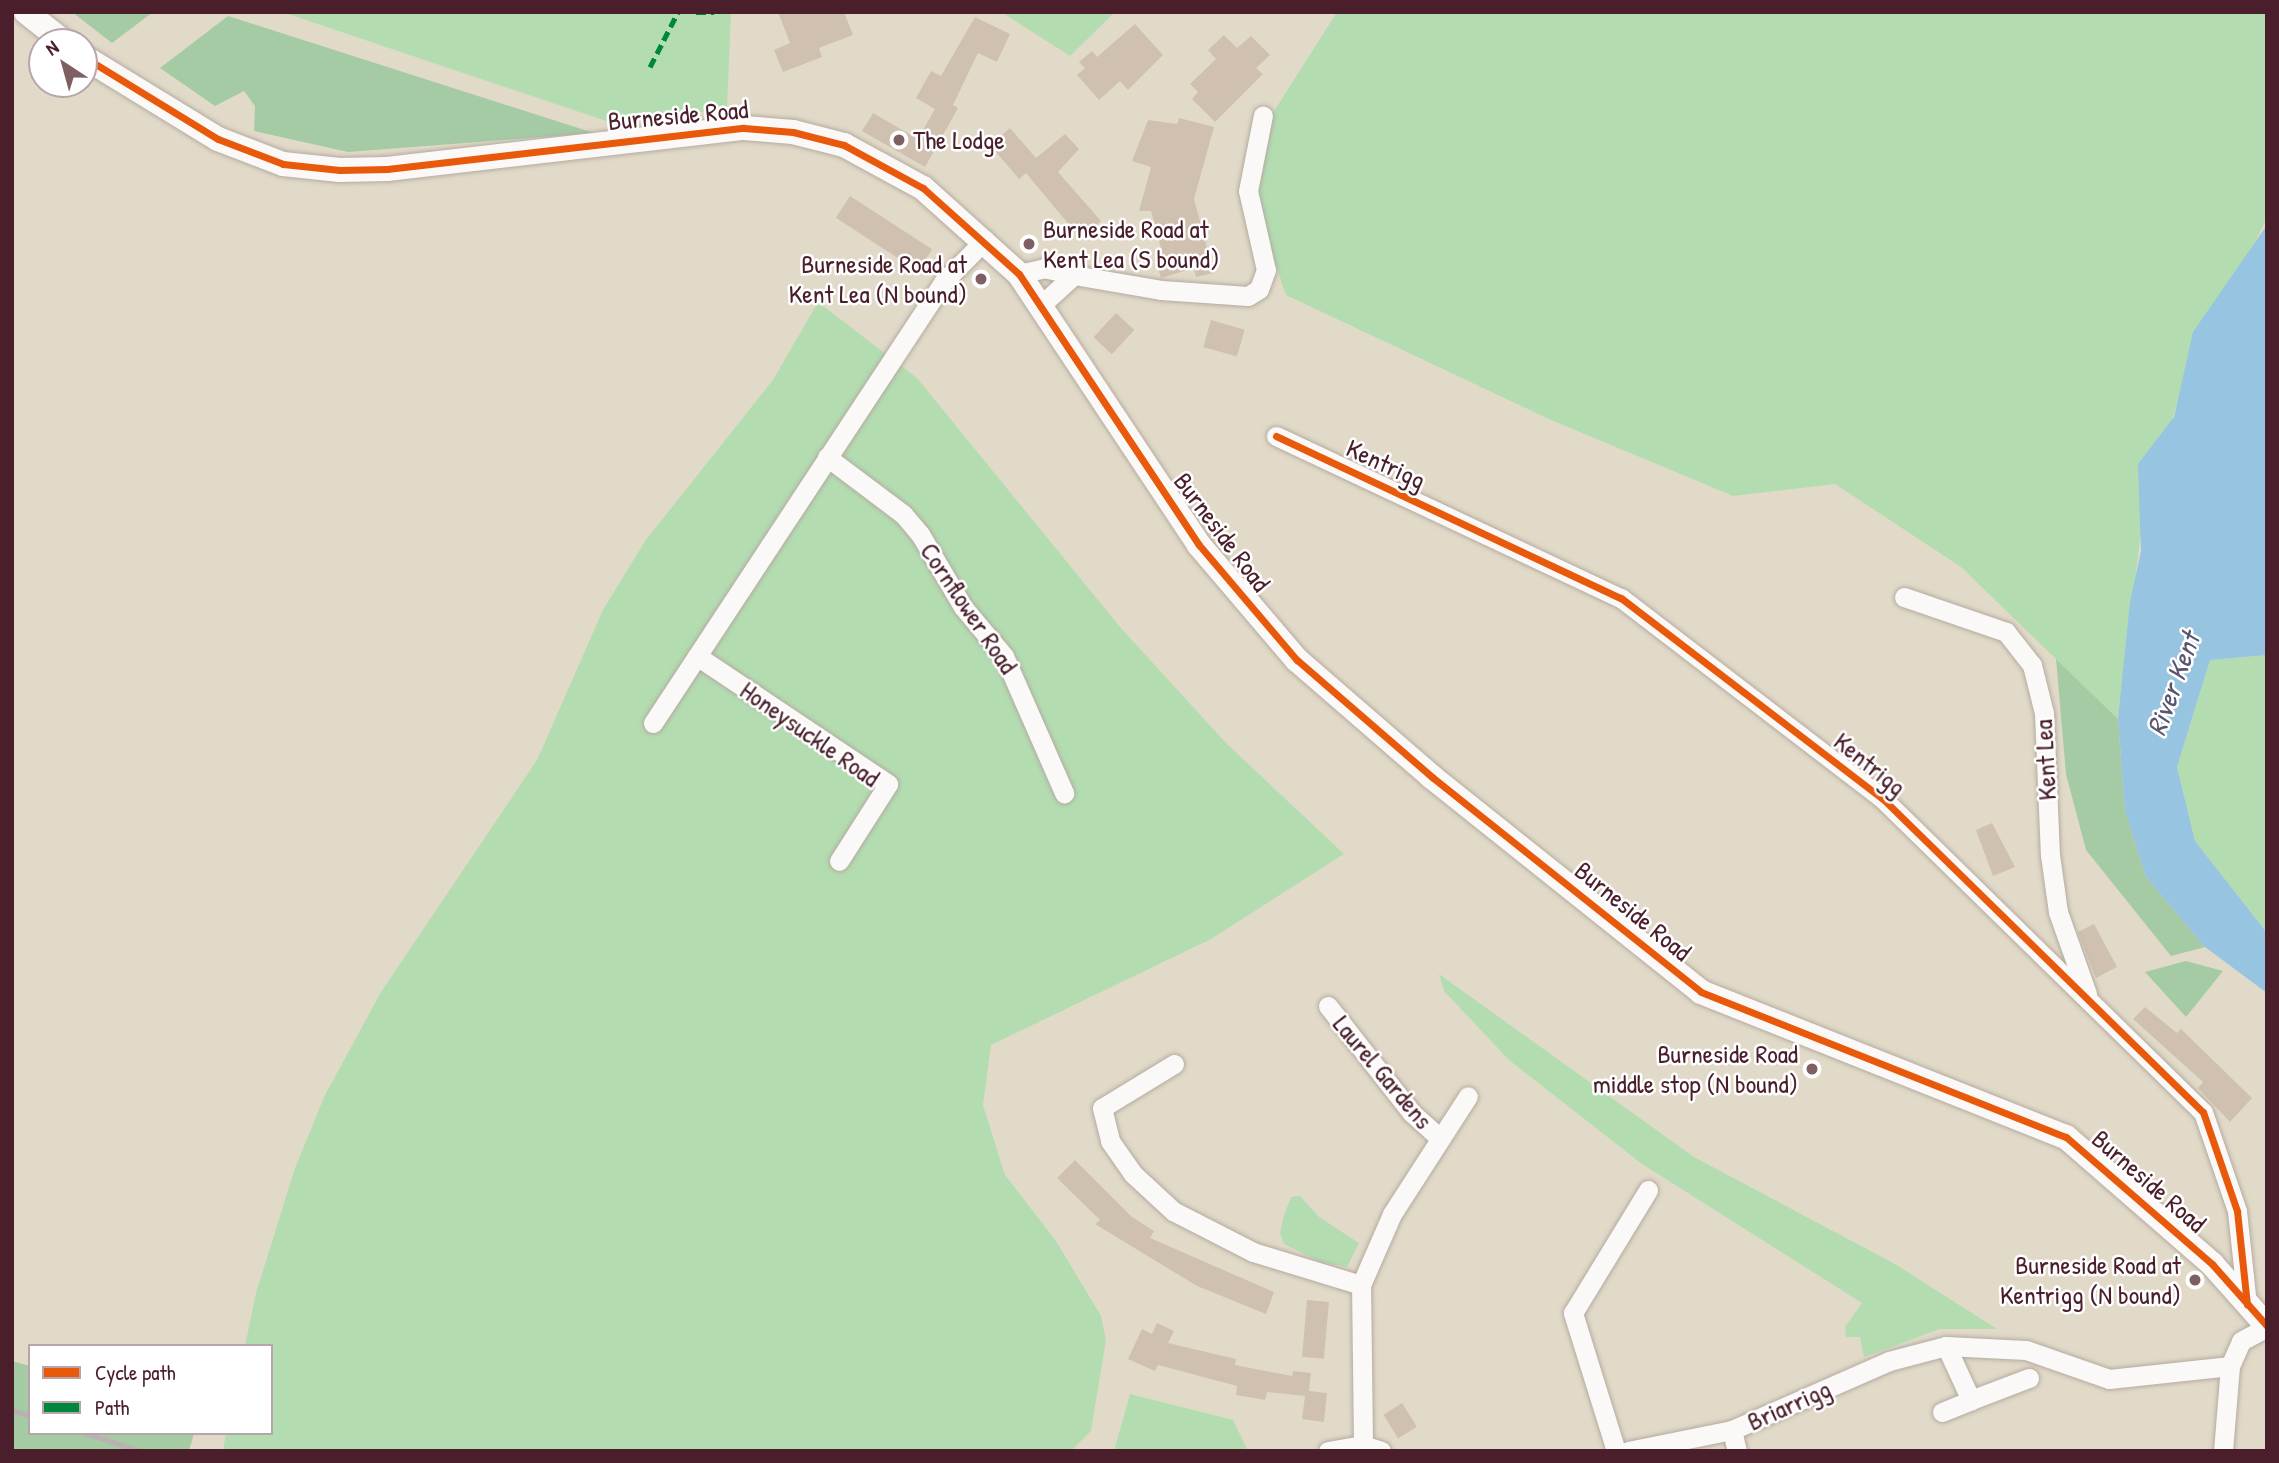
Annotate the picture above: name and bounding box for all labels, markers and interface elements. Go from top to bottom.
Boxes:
north arrow [28,28,98,98]
text: N [40,34,64,61]
street label: Burneside Road [607,93,749,137]
place label: The Lodge [913,124,1005,156]
marker: The Lodge [891,132,907,148]
place label: Burneside Road at Kent Lea (S bound) [1043,213,1219,274]
marker: Burneside Road at Kent Lea (S bound) [1021,236,1037,252]
place label: Burneside Road at Kent Lea (N bound) [789,248,967,310]
marker: Burneside Road at Kent Lea (N bound) [973,271,989,287]
street label: Kentrigg [1342,432,1430,496]
street label: Burneside Road [1167,466,1277,598]
street label: Cornflower Road [914,537,1024,679]
water label: River Kent [2139,628,2207,740]
street label: Honeysuckle Road [734,675,886,793]
street label: Kent Lea [2027,719,2063,801]
street label: Kentrigg [1828,726,1912,802]
street label: Burneside Road [1569,855,1697,967]
street label: Laurel Gardens [1327,1009,1439,1135]
place label: Burneside Road middle stop (N bound) [1593,1038,1798,1100]
marker: Burneside Road middle stop (N bound) [1804,1061,1820,1077]
street label: Burneside Road [2086,1123,2212,1239]
place label: Burneside Road at Kentrigg (N bound) [2000,1249,2181,1310]
marker: Burneside Road at Kentrigg (N bound) [2187,1272,2203,1288]
legend [28,1344,273,1435]
text: Cycle path [95,1358,176,1387]
street label: Briarrigg [1742,1373,1836,1437]
text: Path [95,1393,129,1422]

